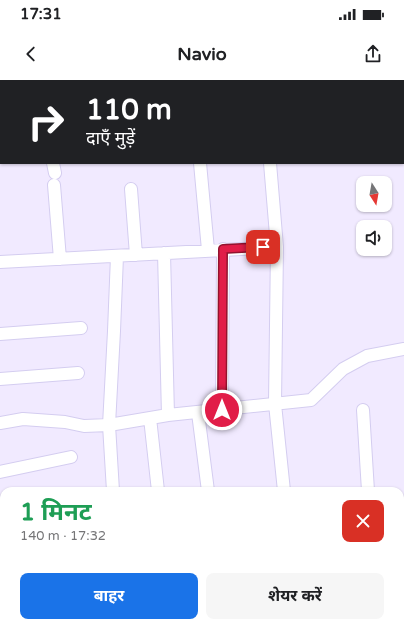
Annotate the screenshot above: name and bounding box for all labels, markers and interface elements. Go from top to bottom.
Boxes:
text: 17:31 [20,5,62,23]
icon: back [20,43,42,65]
text: Navio [177,43,227,65]
icon: share [362,43,384,65]
text: 110 m [86,93,172,127]
icon: right [20,96,72,148]
text: दाएँ मुड़ें [86,127,135,149]
north arrow [356,176,392,212]
map controls [356,176,392,256]
button: sound [356,220,392,256]
pin [246,230,280,264]
icon: arrive [252,236,274,258]
position arrow [201,389,243,431]
text: 1 मिनट [20,498,92,527]
button: close [342,500,384,542]
text: 140 m · 17:32 [20,528,106,544]
button: बाहर [20,573,198,619]
button: शेयर करें [206,573,384,619]

